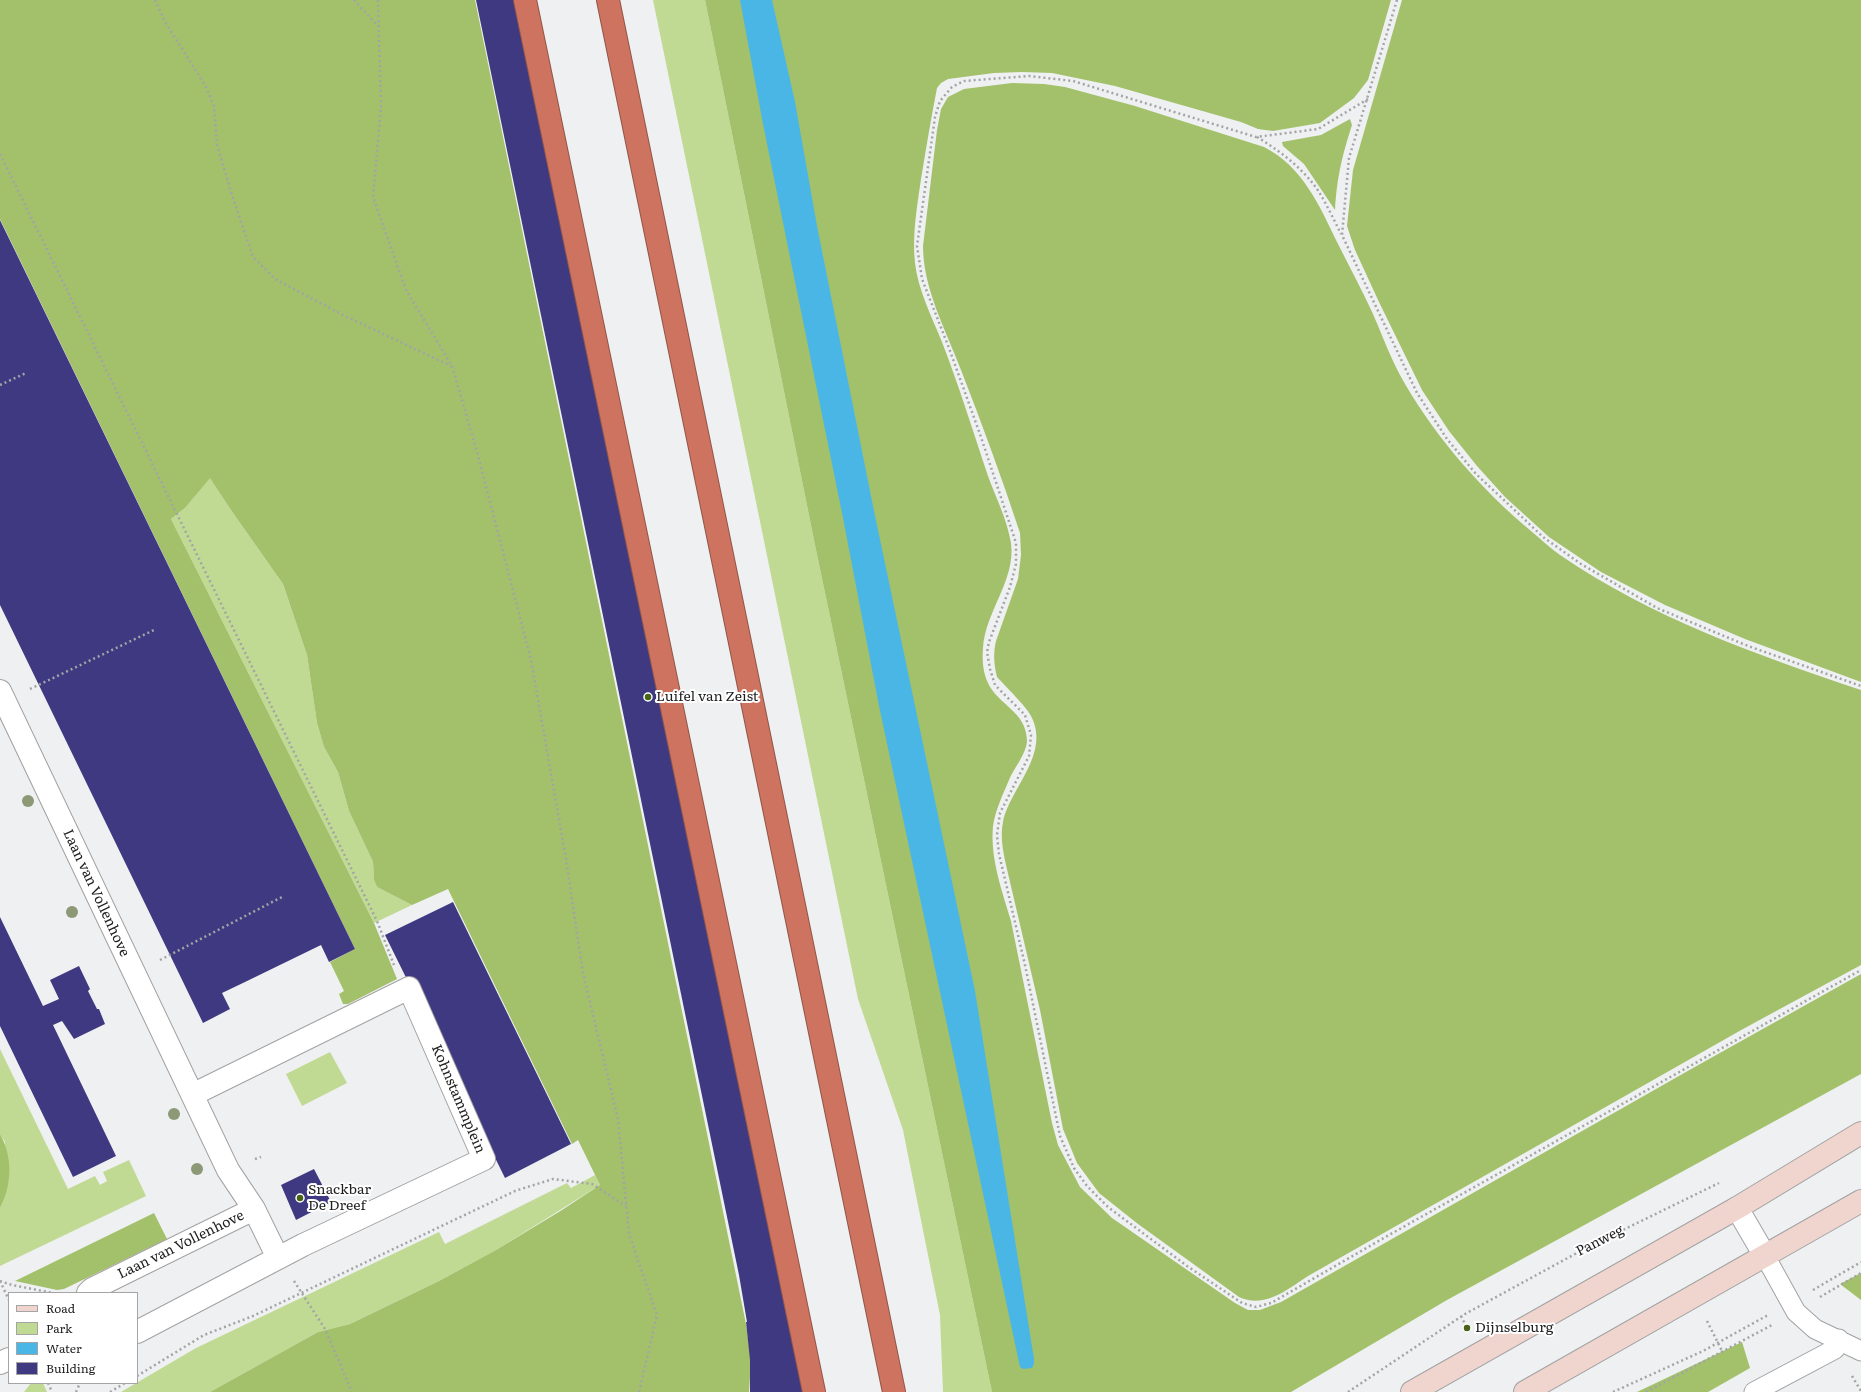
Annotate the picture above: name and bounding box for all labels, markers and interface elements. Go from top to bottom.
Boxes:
place label: Luifel van Zeist [656,689,759,705]
marker: Luifel van Zeist [643,692,653,702]
street label: Laan van Vollenhove [59,827,133,959]
street label: Kohnstammplein [427,1042,489,1156]
place label: Snackbar De Dreef [308,1182,371,1214]
marker: Snackbar De Dreef [295,1193,305,1203]
street label: Laan van Vollenhove [115,1207,247,1283]
street label: Panweg [1573,1222,1627,1260]
legend [8,1292,138,1384]
text: Road [46,1299,75,1317]
text: Park [46,1319,72,1337]
place label: Dijnselburg [1475,1320,1554,1336]
marker: Dijnselburg [1462,1323,1472,1333]
text: Water [46,1339,82,1357]
text: Building [46,1359,95,1377]

